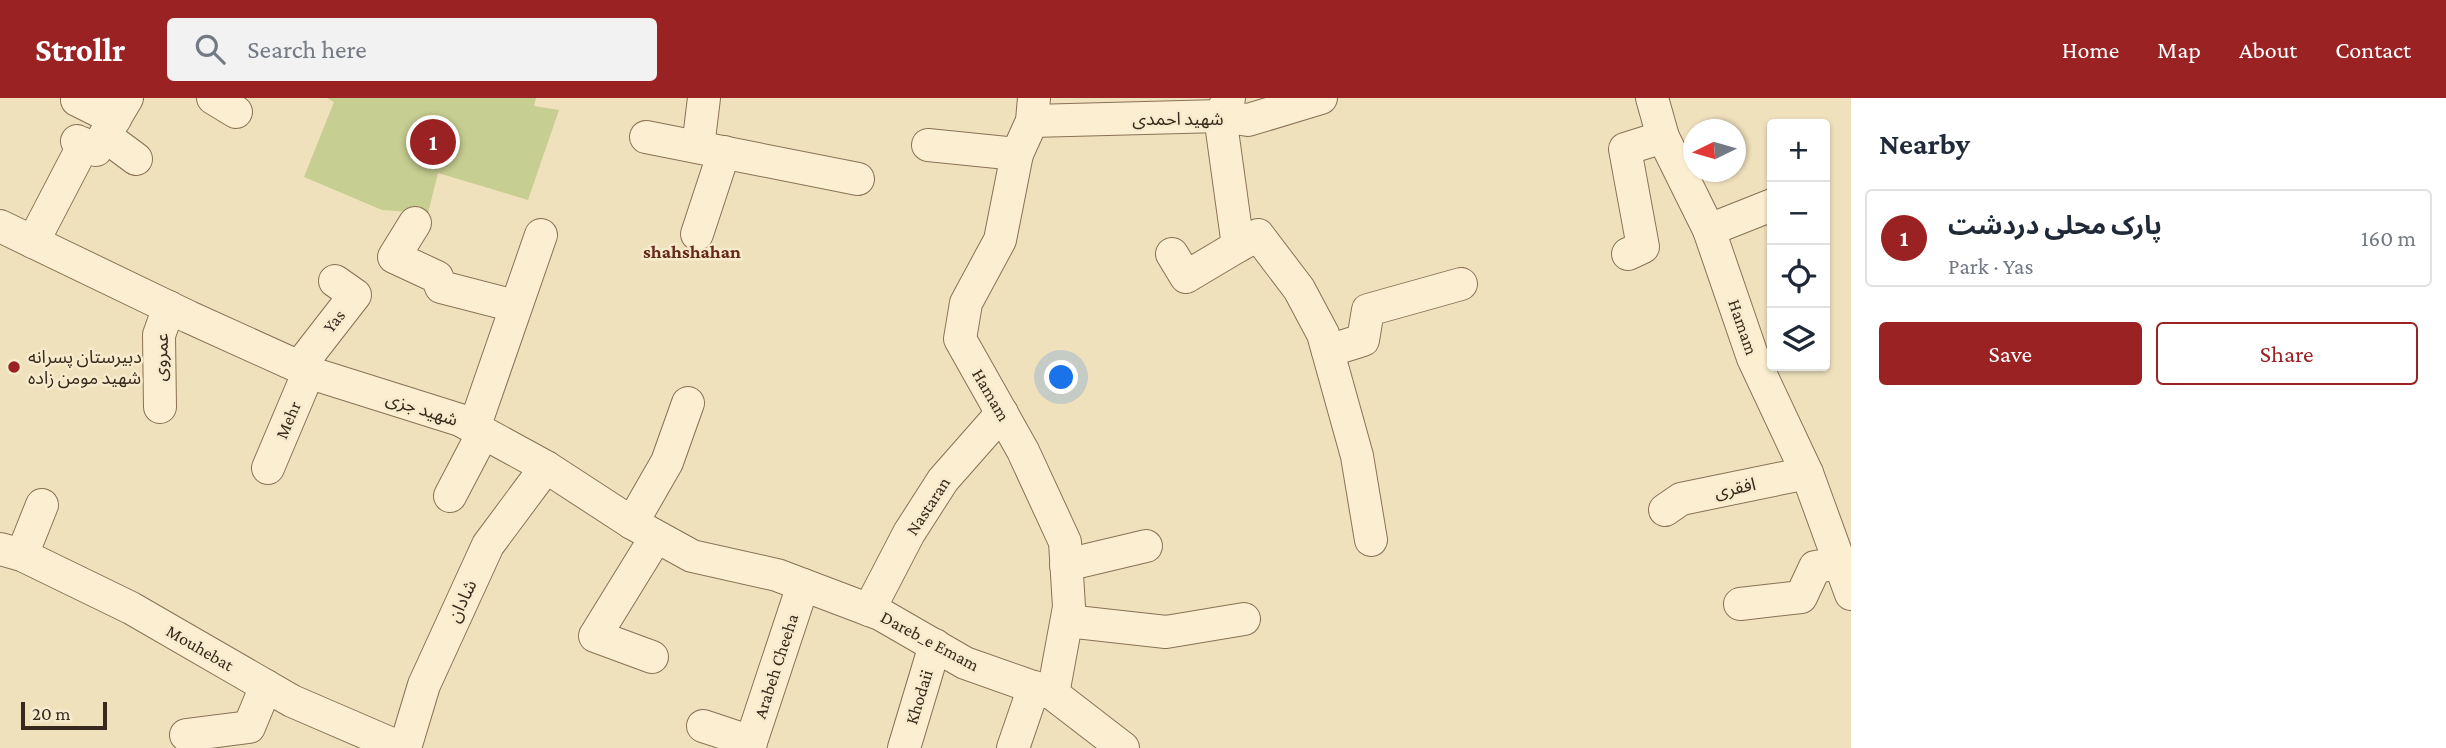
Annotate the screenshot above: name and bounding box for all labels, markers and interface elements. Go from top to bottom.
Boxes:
search box [167,18,657,81]
icon: search [191,30,229,68]
text: Strollr [35,31,125,68]
text: Search here [247,35,367,64]
text: Home [2062,36,2119,63]
text: Map [2157,36,2201,63]
text: About [2239,36,2297,63]
text: Contact [2335,36,2411,63]
street label: شهید احمدی [1132,109,1224,130]
pin: 1 [410,116,456,168]
north arrow [1683,119,1746,182]
map controls [1767,119,1830,371]
button: + [1767,119,1830,182]
text: Nearby [1879,127,1970,160]
button: − [1767,182,1830,245]
text: پارک محلی دردشت [1948,211,2162,240]
text: 1 [1900,225,1908,251]
text: 160 m [2361,225,2416,251]
district label: shahshahan [643,241,741,262]
button: locate [1767,245,1830,308]
text: Park · Yas [1948,253,2033,279]
street label: Hamam [1724,297,1762,358]
street label: Yas [319,305,349,337]
button: layers [1767,308,1830,371]
button: Save [1879,322,2142,385]
button: Share [2156,322,2418,385]
street label: عمروی [150,332,173,382]
place label: دبیرستان پسرانه شهید مومن زاده [28,347,142,389]
marker: دبیرستان پسرانه شهید مومن زاده [6,359,22,375]
your location [1044,360,1078,394]
street label: Hamam [968,365,1014,425]
street label: شهید جزی [383,388,460,431]
street label: Mehr [271,398,305,442]
street label: Nastaran [902,473,954,539]
street label: افقری [1712,474,1758,503]
street label: شادان [444,577,481,626]
street label: Dareb_e Emam [877,607,983,676]
street label: Arabeh Cheeha [750,611,802,721]
street label: Mouhebat [163,621,238,676]
street label: Khodaii [901,667,937,727]
scale bar [21,699,107,731]
text: 20 m [32,703,71,724]

